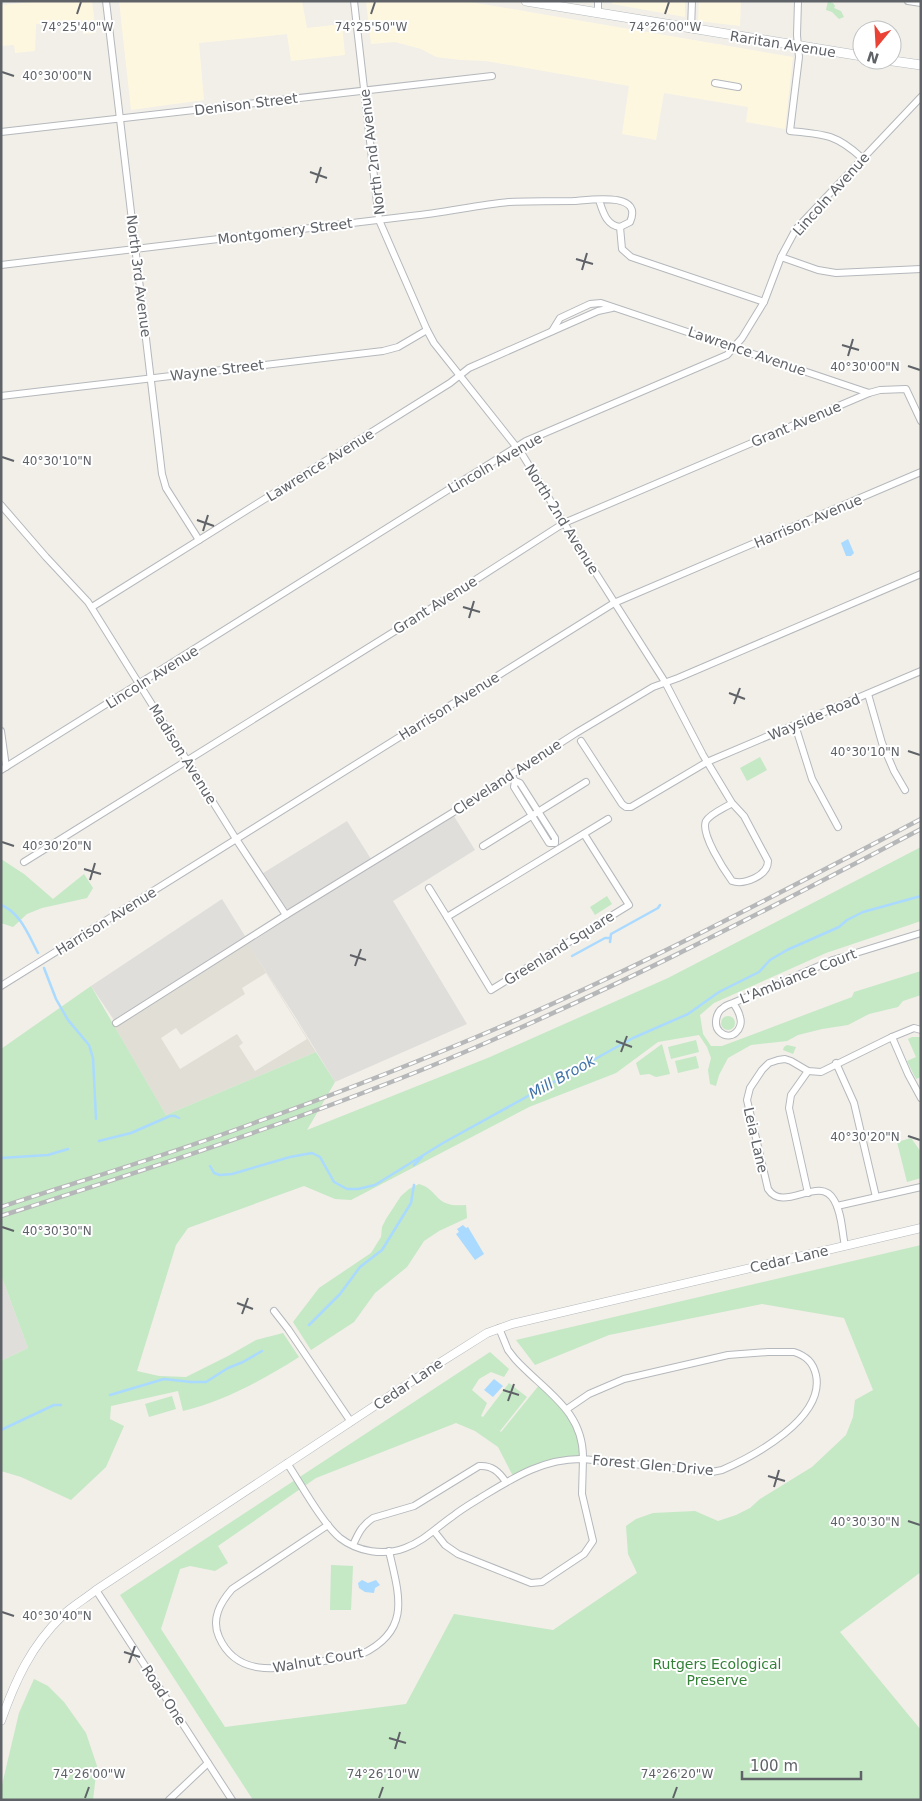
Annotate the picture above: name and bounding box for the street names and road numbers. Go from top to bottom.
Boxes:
street label: Raritan Avenue [729,28,837,60]
street label: North 2nd Avenue [356,88,388,216]
street label: Denison Street [193,90,299,118]
street label: Lincoln Avenue [790,149,872,239]
street label: North 3rd Avenue [124,214,154,338]
street label: Montgomery Street [217,215,354,247]
street label: Lawrence Avenue [686,323,808,379]
street label: Wayne Street [169,356,265,384]
street label: Grant Avenue [749,398,843,450]
street label: Lawrence Avenue [263,425,377,505]
street label: Lincoln Avenue [445,430,545,496]
street label: North 2nd Avenue [522,461,602,577]
street label: Harrison Avenue [752,491,864,551]
street label: Grant Avenue [390,573,480,637]
street label: Lincoln Avenue [103,642,201,712]
street label: Harrison Avenue [396,669,502,743]
street label: Wayside Road [766,690,862,744]
street label: Madison Avenue [146,701,220,807]
street label: Cleveland Avenue [450,736,564,818]
street label: Harrison Avenue [53,884,159,958]
street label: Greenland Square [501,908,617,988]
street label: L'Ambiance Court [737,945,859,1007]
street label: Leia Lane [741,1106,771,1174]
street label: Cedar Lane [748,1242,830,1276]
street label: Cedar Lane [370,1355,446,1413]
street label: Forest Glen Drive [592,1452,714,1478]
street label: Walnut Court [272,1644,365,1676]
street label: Road One [139,1662,189,1728]

